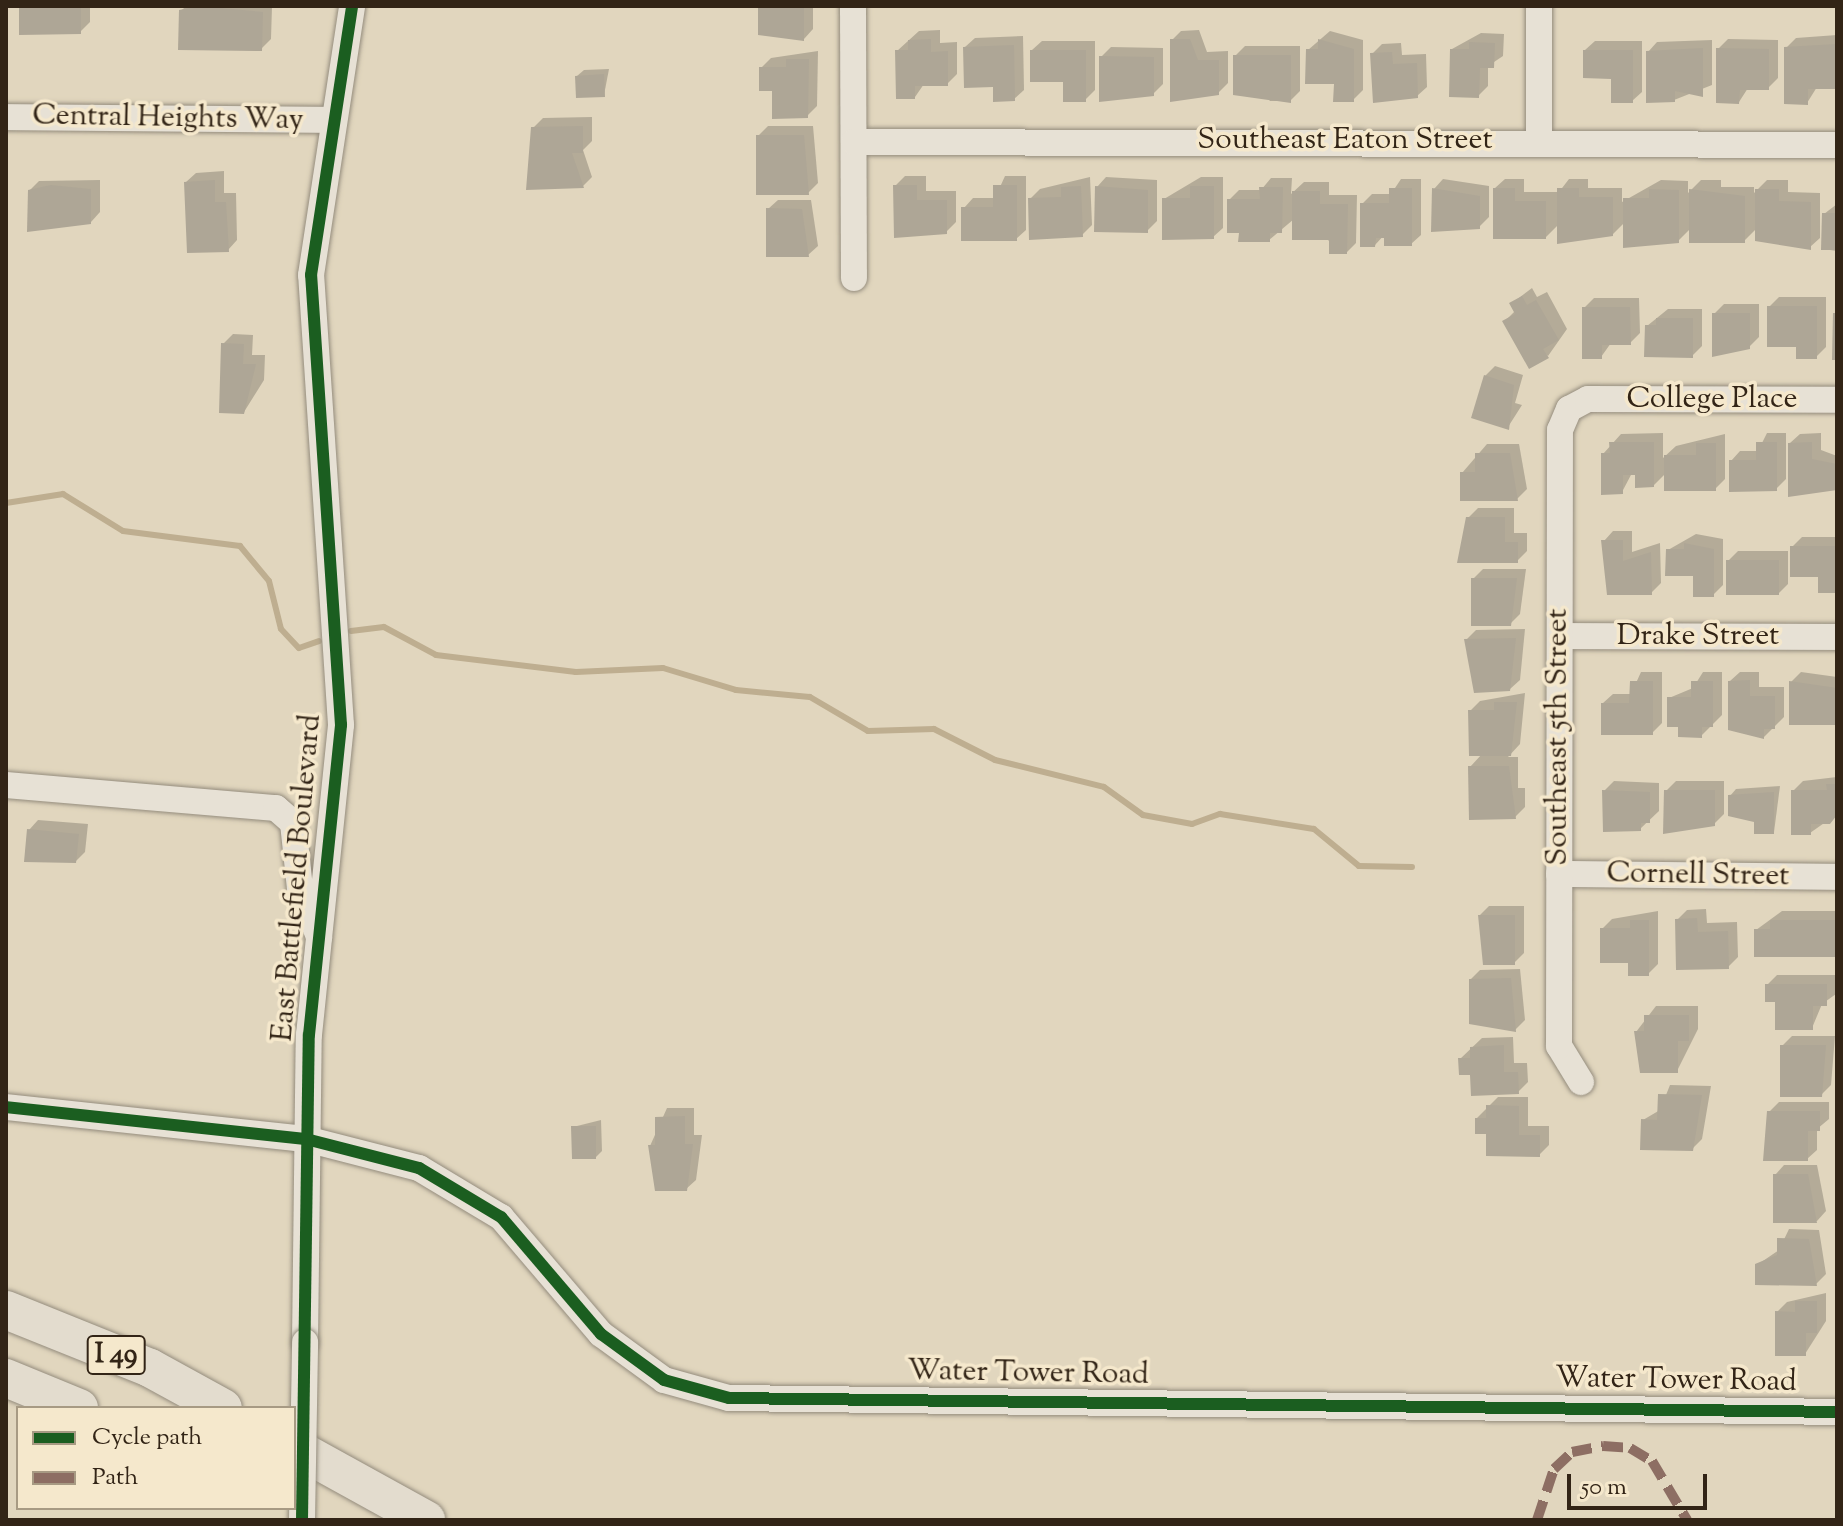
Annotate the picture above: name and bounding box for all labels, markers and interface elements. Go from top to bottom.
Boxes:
street label: Central Heights Way [32,99,304,139]
street label: Southeast Eaton Street [1197,123,1493,159]
street label: College Place [1626,382,1798,418]
street label: Southeast 5th Street [1541,608,1577,866]
street label: Drake Street [1617,619,1779,655]
street label: East Battlefield Boulevard [266,713,330,1043]
street label: Cornell Street [1606,856,1790,896]
road number: I 49 [86,1331,146,1379]
street label: Water Tower Road [907,1354,1149,1394]
street label: Water Tower Road [1555,1361,1797,1401]
legend [16,1406,296,1510]
text: Cycle path [92,1421,202,1455]
scale bar [1571,1458,1711,1508]
text: Path [92,1461,138,1495]
text: 50 m [1581,1471,1627,1505]

